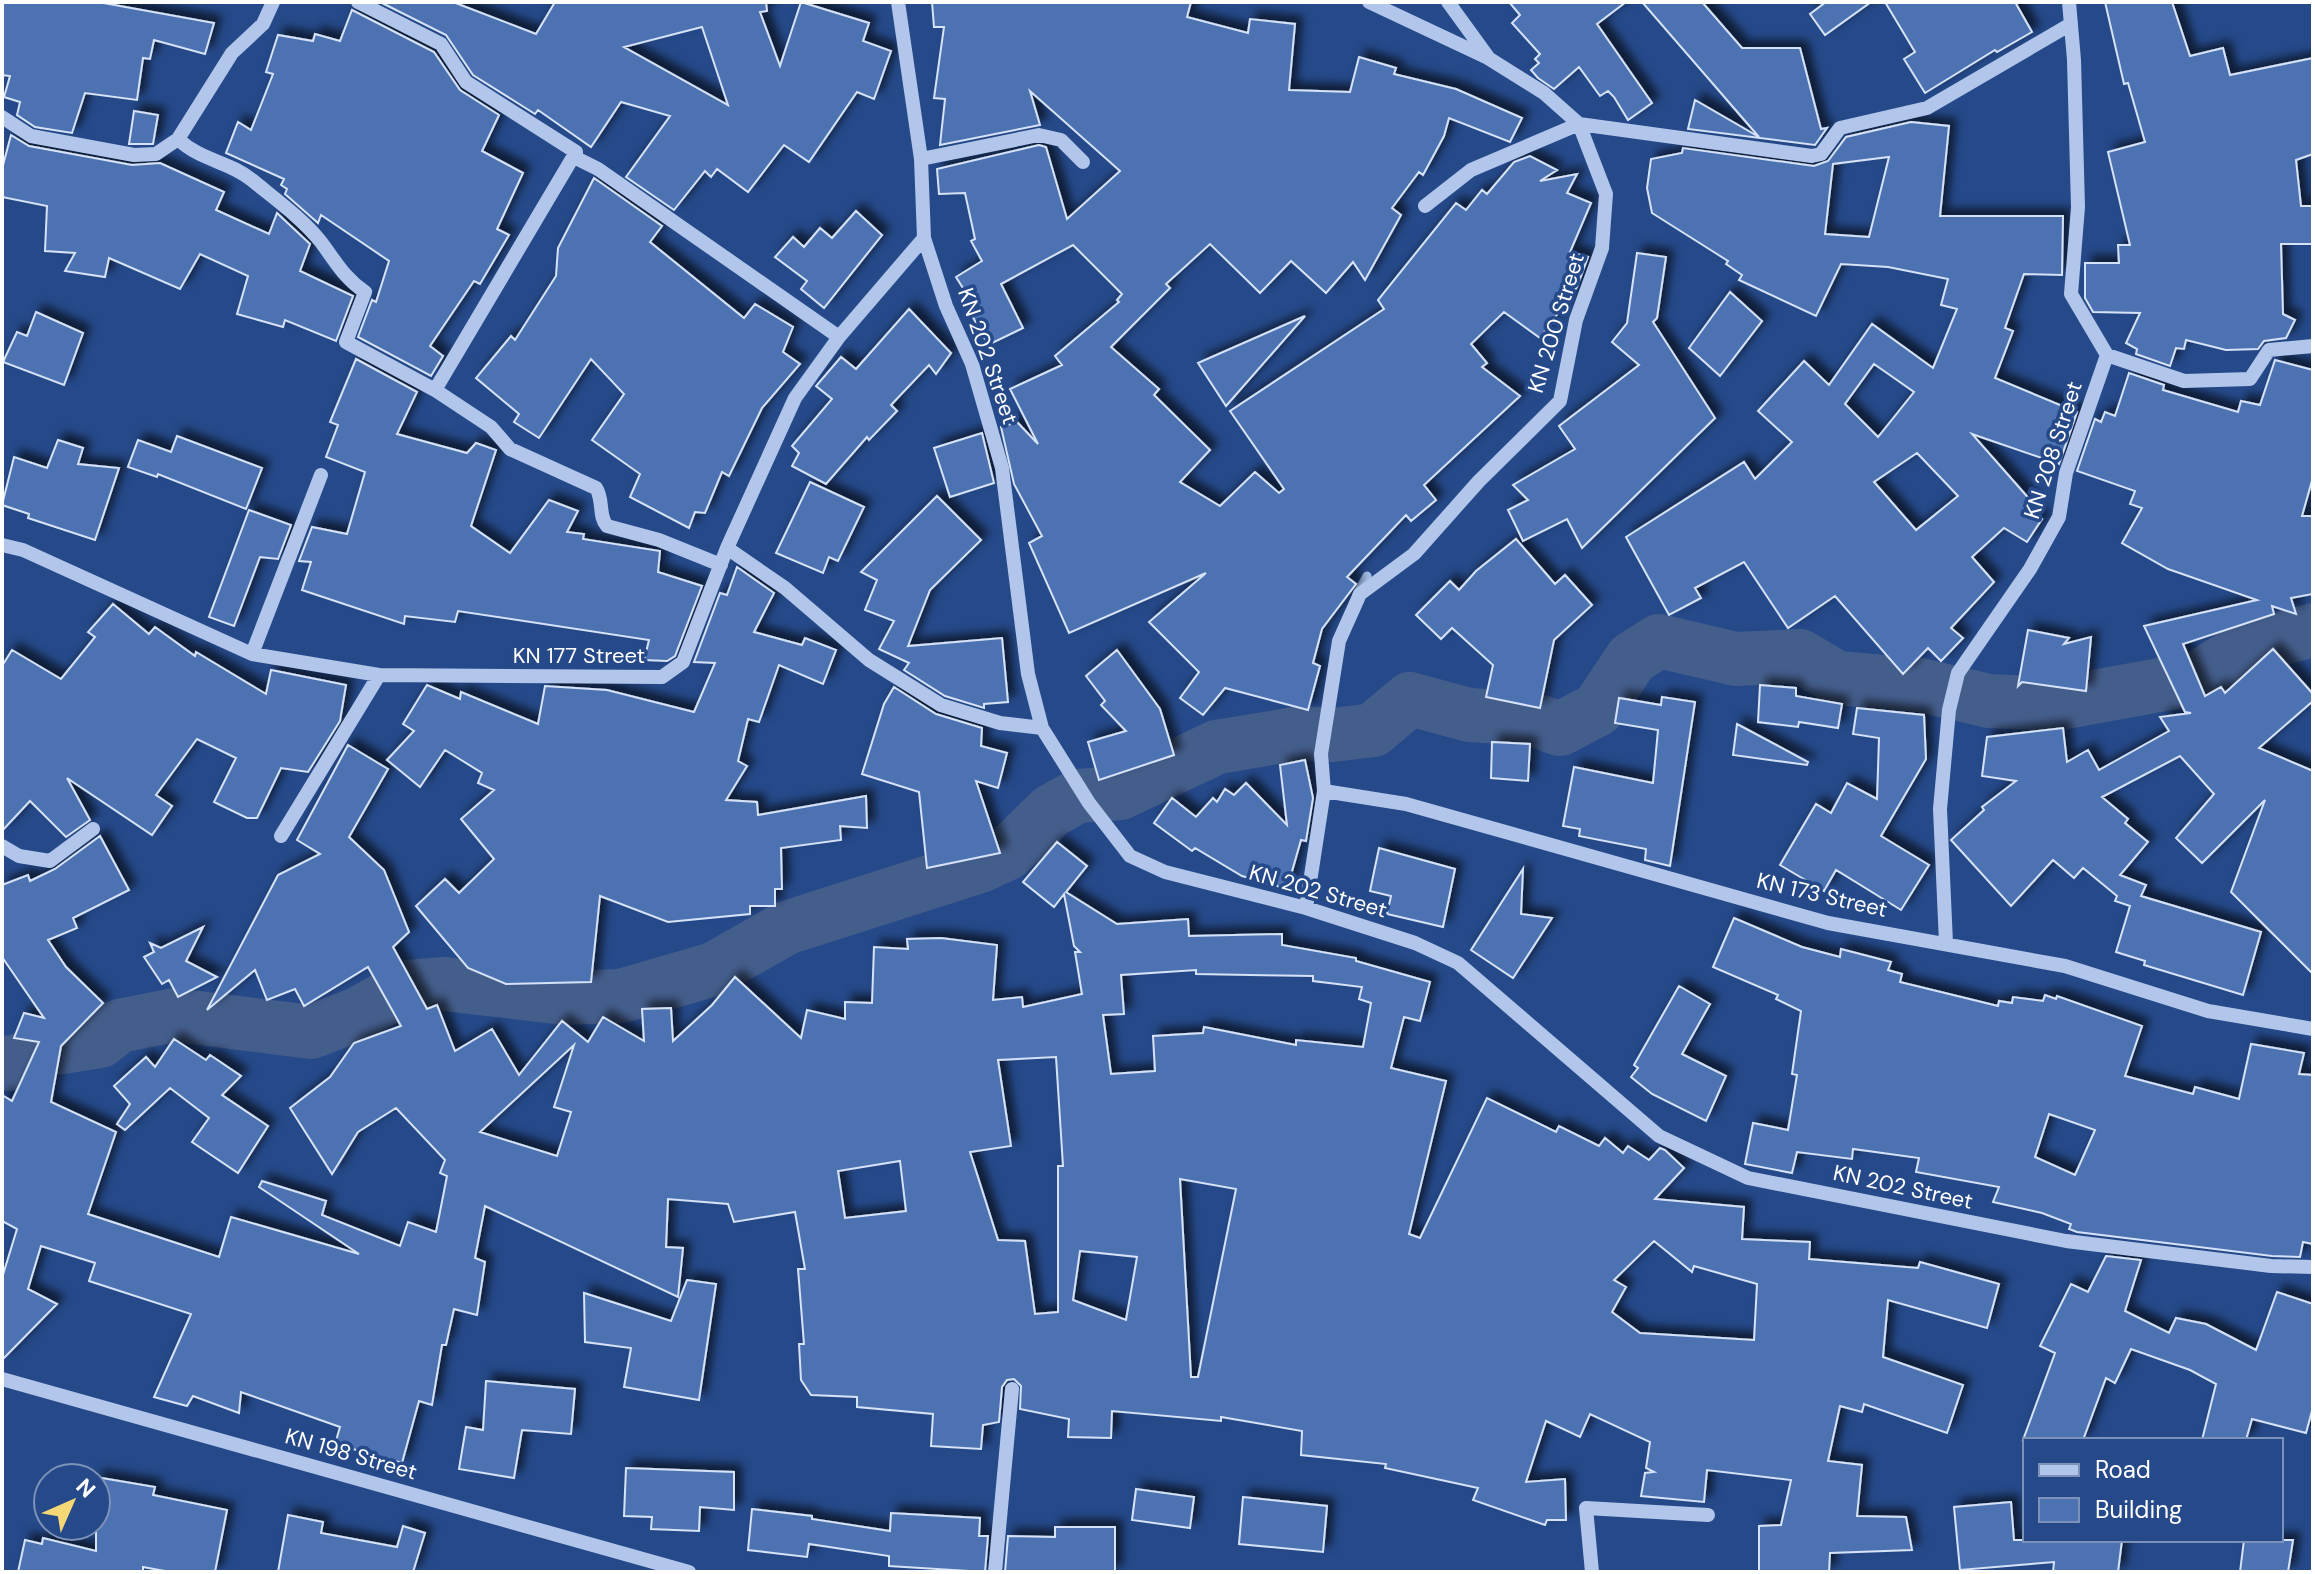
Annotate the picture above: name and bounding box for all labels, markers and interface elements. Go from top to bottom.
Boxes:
street label: KN 200 Street [1521,250,1591,396]
street label: KN 202 Street [951,284,1025,428]
street label: KN 208 Street [2017,378,2089,522]
street label: KN 177 Street [513,641,645,670]
street label: KN 202 Street [1246,857,1390,925]
street label: KN 173 Street [1754,866,1890,924]
street label: KN 202 Street [1831,1158,1975,1216]
street label: KN 198 Street [282,1421,420,1487]
legend [2023,1438,2283,1542]
text: Road [2095,1454,2151,1485]
north arrow [32,1462,112,1542]
text: N [70,1472,102,1504]
text: Building [2095,1494,2182,1525]

